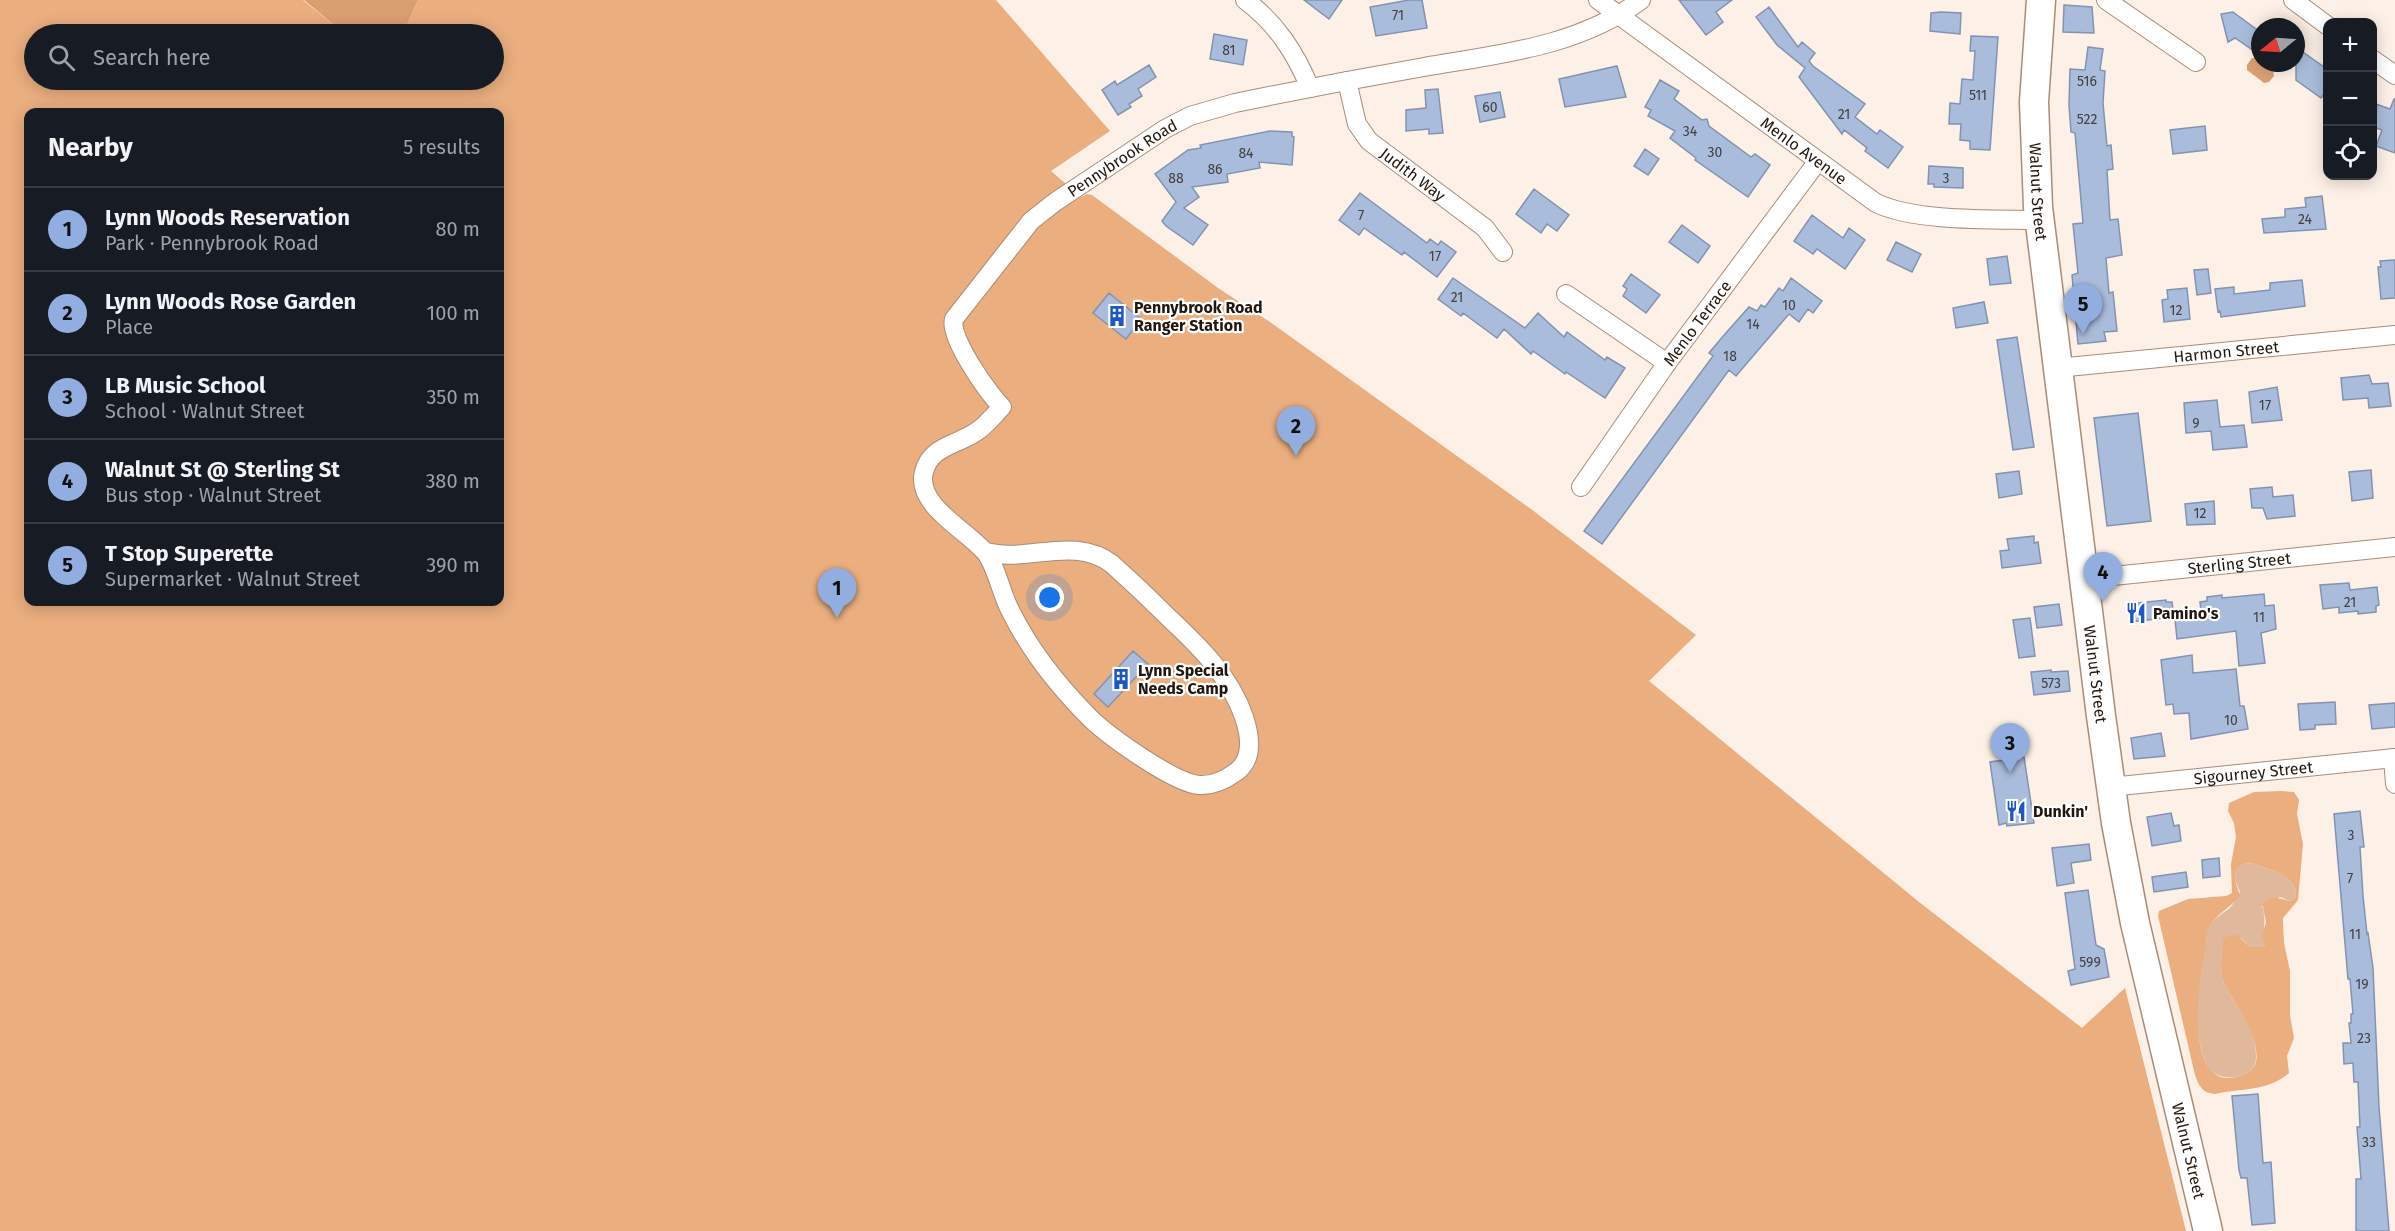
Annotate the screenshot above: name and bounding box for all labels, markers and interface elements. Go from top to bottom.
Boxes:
house number: 71 [1392,7,1404,24]
north arrow [2251,18,2305,72]
map controls [2323,18,2377,180]
button: + [2323,18,2377,72]
search box [24,24,504,90]
icon: search [45,41,78,74]
house number: 81 [1222,42,1236,59]
text: Search here [93,44,211,71]
button: − [2323,72,2377,126]
house number: 516 [2077,73,2097,90]
house number: 511 [1969,87,1987,104]
house number: 60 [1482,99,1498,116]
house number: 21 [1838,106,1850,123]
house number: 522 [2077,111,2097,128]
street label: Menlo Avenue [1757,113,1850,189]
street label: Pennybrook Road [1064,115,1180,201]
house number: 34 [1683,123,1698,140]
button: locate [2323,126,2377,180]
text: Nearby [48,132,133,163]
text: 5 results [403,135,480,159]
street label: Walnut Street [2026,142,2051,242]
street label: Judith Way [1376,144,1449,205]
house number: 30 [1708,144,1723,161]
house number: 84 [1238,145,1254,162]
house number: 86 [1207,161,1223,178]
house number: 88 [1168,170,1184,187]
house number: 3 [1943,170,1950,187]
text: Lynn Woods Reservation [105,204,350,231]
house number: 7 [1358,207,1364,224]
house number: 24 [2298,211,2313,228]
text: 1 [63,217,72,241]
text: 80 m [435,217,480,241]
text: Park · Pennybrook Road [105,231,319,255]
house number: 17 [1429,248,1441,265]
street label: Menlo Terrace [1659,277,1735,370]
pin: 5 [2064,284,2102,334]
text: Lynn Woods Rose Garden [105,288,356,315]
house number: 21 [1451,289,1463,306]
house number: 10 [1782,297,1796,314]
place label: Pennybrook Road Ranger Station [1134,298,1263,335]
text: 2 [62,301,73,325]
text: 100 m [427,301,480,325]
house number: 12 [2170,302,2183,319]
building icon: Pennybrook Road Ranger Station [1105,304,1129,328]
text: Place [105,315,153,339]
house number: 14 [1746,316,1760,333]
street label: Harmon Street [2173,337,2280,367]
house number: 18 [1723,348,1737,365]
text: LB Music School [105,372,266,399]
text: 3 [62,385,73,409]
text: 350 m [426,385,480,409]
house number: 17 [2259,397,2271,414]
text: School · Walnut Street [105,399,304,423]
pin: 2 [1276,406,1316,456]
house number: 9 [2192,415,2200,432]
text: Walnut St @ Sterling St [105,456,340,483]
text: 4 [62,469,73,493]
text: 380 m [425,469,480,493]
text: Bus stop · Walnut Street [105,483,321,507]
house number: 12 [2194,505,2207,522]
text: T Stop Superette [105,540,273,567]
street label: Sterling Street [2187,549,2292,578]
pin: 4 [2084,552,2122,602]
text: 5 [62,553,73,577]
text: 390 m [426,553,480,577]
text: Supermarket · Walnut Street [105,567,360,591]
pin: 1 [818,568,856,618]
your location [1035,583,1064,612]
house number: 21 [2344,594,2356,611]
restaurant icon: Pamino's [2124,601,2148,625]
place label: Pamino's [2153,604,2219,623]
house number: 11 [2253,609,2265,626]
street label: Walnut Street [2080,624,2111,724]
place label: Lynn Special Needs Camp [1138,661,1229,698]
building icon: Lynn Special Needs Camp [1109,667,1133,691]
house number: 573 [2041,675,2061,692]
house number: 10 [2224,712,2238,729]
pin: 3 [1990,724,2030,773]
street label: Sigourney Street [2193,757,2314,788]
restaurant icon: Dunkin' [2004,799,2028,823]
place label: Dunkin' [2033,802,2088,821]
house number: 3 [2348,827,2355,844]
house number: 7 [2347,870,2353,887]
house number: 11 [2349,926,2361,943]
house number: 599 [2079,954,2101,971]
house number: 19 [2355,976,2369,993]
house number: 23 [2357,1030,2371,1047]
street label: Walnut Street [2168,1101,2209,1201]
house number: 33 [2362,1134,2376,1151]

